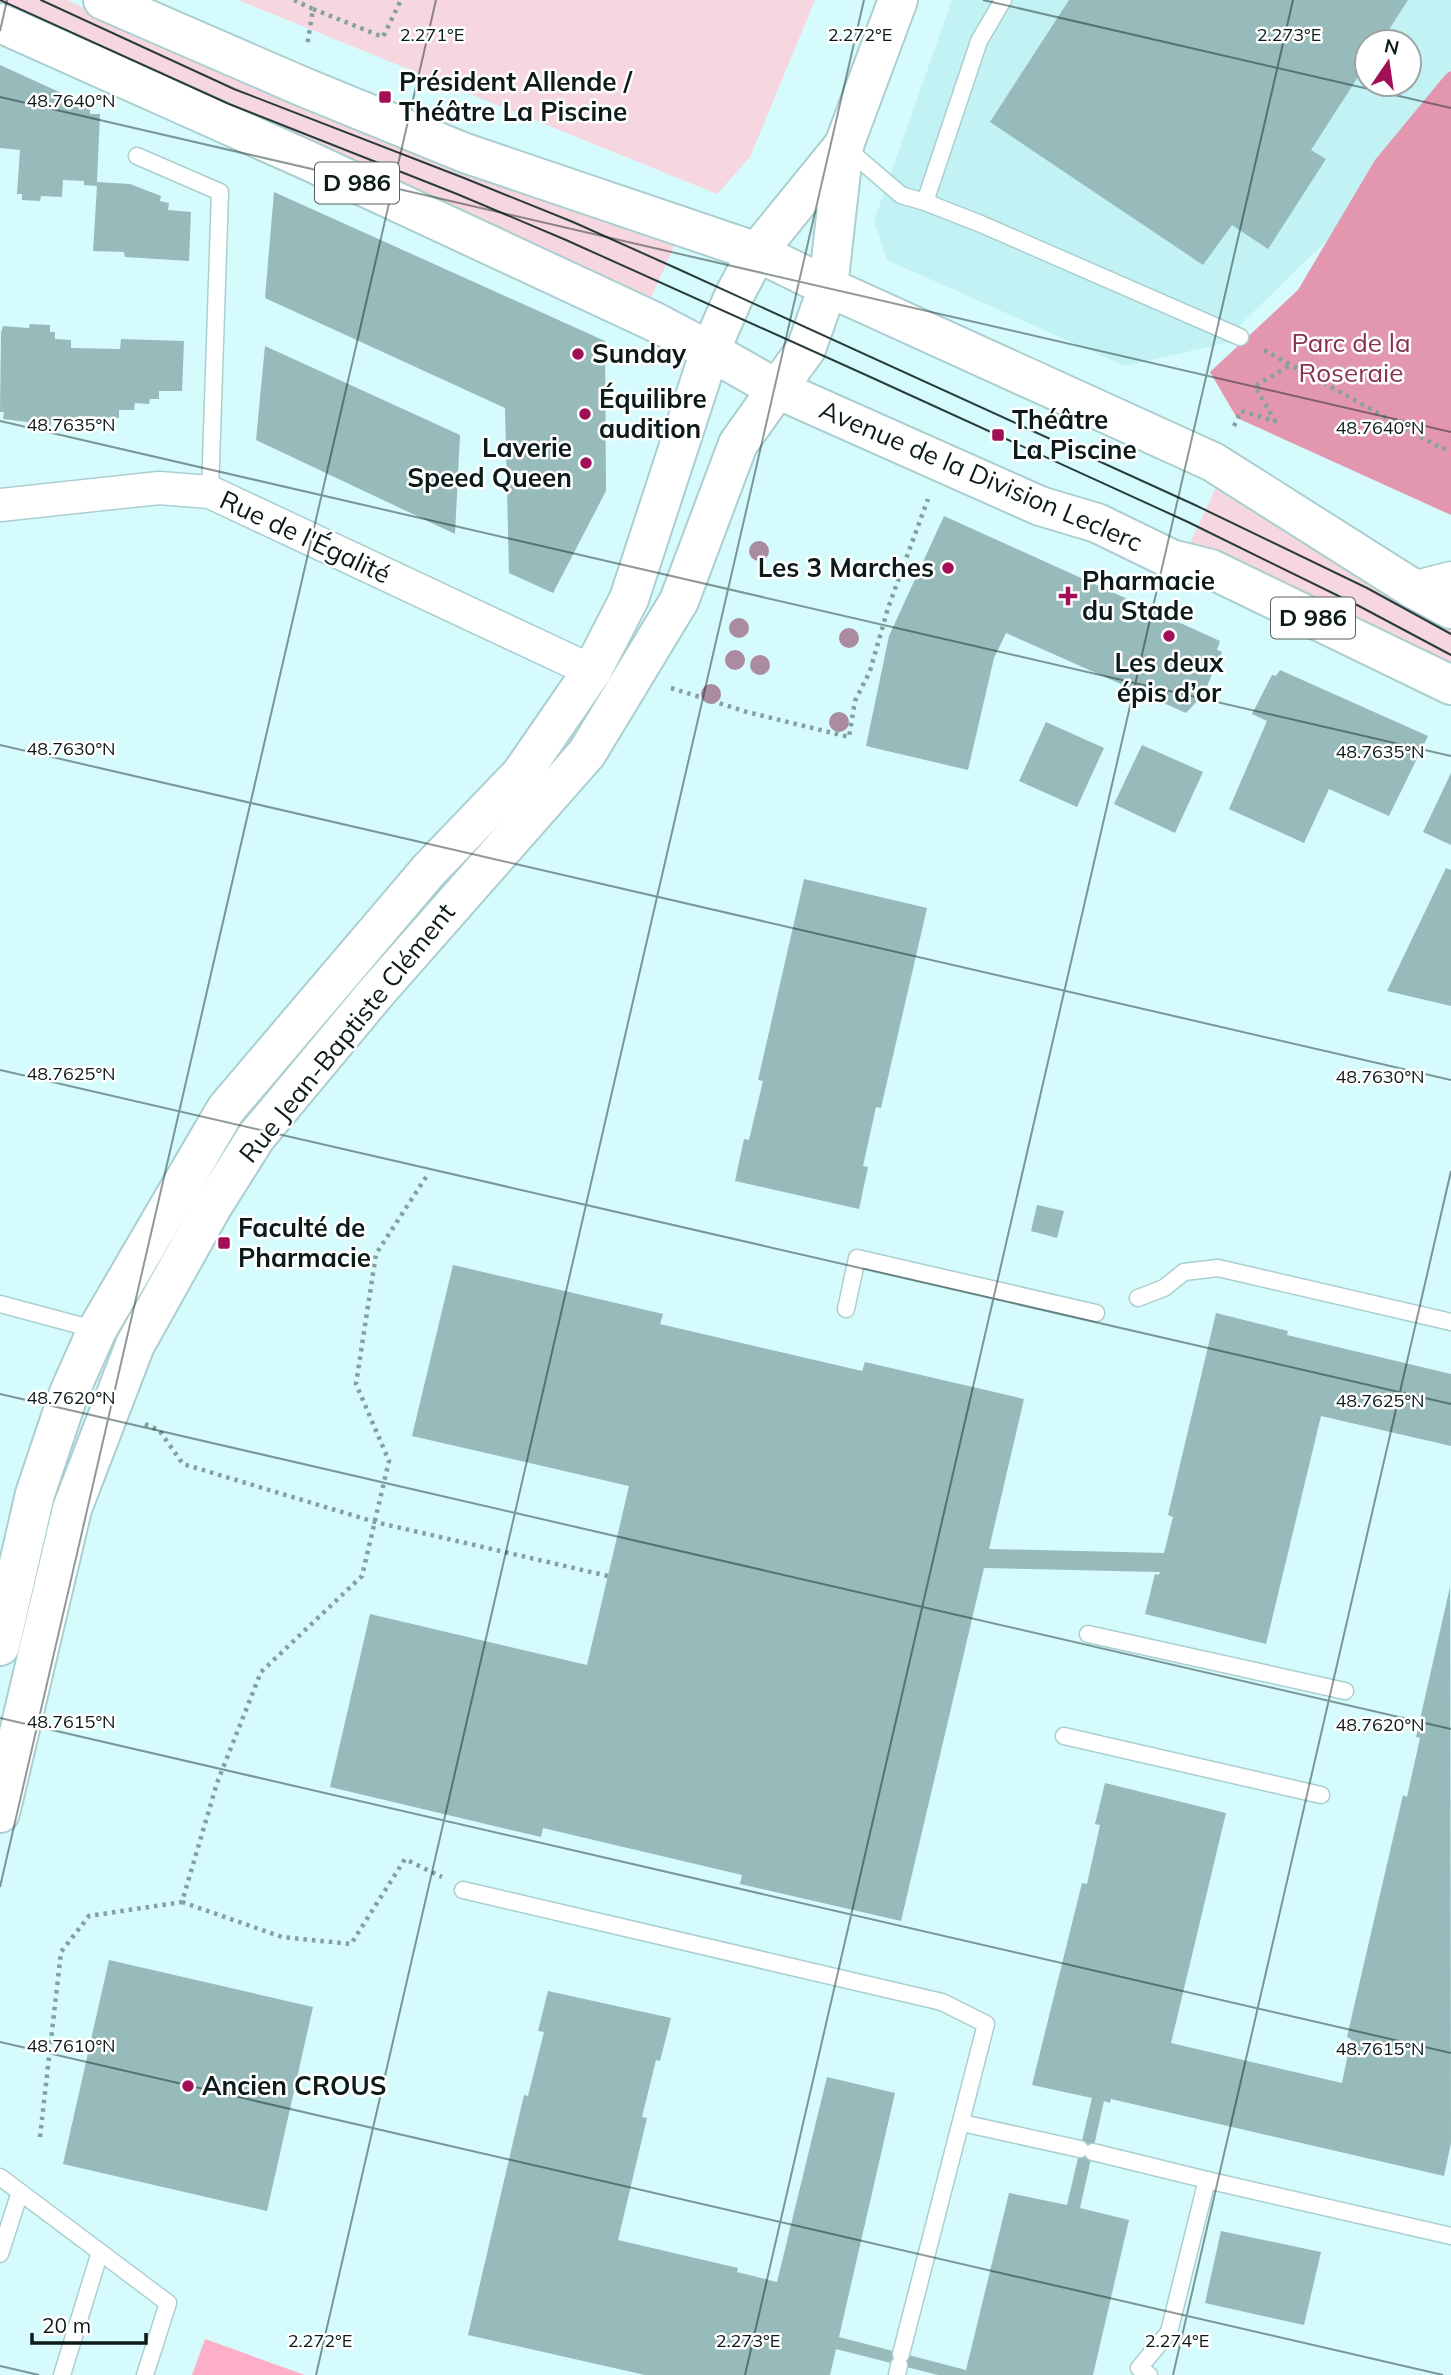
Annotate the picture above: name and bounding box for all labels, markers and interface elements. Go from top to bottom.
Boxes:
text: 2.271°E [400,23,464,46]
text: 2.272°E [828,23,892,46]
text: 2.273°E [1257,23,1321,46]
north arrow [1353,28,1423,98]
text: N [1382,33,1402,60]
place label: Président Allende / Théâtre La Piscine [399,65,633,128]
text: 48.7640°N [26,89,116,112]
marker: Président Allende / Théâtre La Piscine [377,89,393,105]
road number: D 986 [315,162,399,204]
park label: Parc de la Roseraie [1291,326,1411,389]
place label: Sunday [592,337,687,370]
marker: Sunday [570,346,586,362]
place label: Équilibre audition [599,382,707,445]
street label: Avenue de la Division Leclerc [815,392,1148,559]
place label: Théâtre La Piscine [1012,403,1137,466]
marker: Équilibre audition [577,406,593,422]
text: 48.7635°N [26,413,116,436]
text: 48.7640°N [1335,416,1425,439]
marker: Théâtre La Piscine [990,427,1006,443]
place label: Laverie Speed Queen [407,431,572,494]
marker: Laverie Speed Queen [578,455,594,471]
street label: Rue de l'Égalité [215,483,396,590]
place label: Les 3 Marches [758,551,934,584]
marker: Les 3 Marches [940,560,956,576]
place label: Pharmacie du Stade [1082,564,1215,627]
marker: Pharmacie du Stade [1060,588,1076,604]
road number: D 986 [1271,598,1355,638]
marker: Les deux épis d’or [1161,628,1177,644]
place label: Les deux épis d’or [1115,646,1224,709]
text: 48.7630°N [26,737,116,760]
text: 48.7635°N [1335,740,1425,763]
street label: Rue Jean-Baptiste Clément [232,896,462,1169]
text: 48.7625°N [26,1062,116,1085]
text: 48.7630°N [1335,1065,1425,1088]
place label: Faculté de Pharmacie [238,1211,371,1274]
marker: Faculté de Pharmacie [216,1235,232,1251]
text: 48.7620°N [26,1386,116,1409]
text: 48.7625°N [1335,1389,1425,1412]
text: 48.7615°N [26,1710,116,1733]
text: 48.7620°N [1335,1713,1425,1736]
text: 48.7610°N [26,2034,116,2057]
text: 48.7615°N [1335,2037,1425,2060]
place label: Ancien CROUS [202,2069,387,2102]
marker: Ancien CROUS [180,2078,196,2094]
scale bar [32,2302,145,2346]
text: 20 m [42,2312,91,2338]
text: 2.272°E [288,2329,352,2352]
text: 2.273°E [716,2329,780,2352]
text: 2.274°E [1145,2329,1209,2352]

